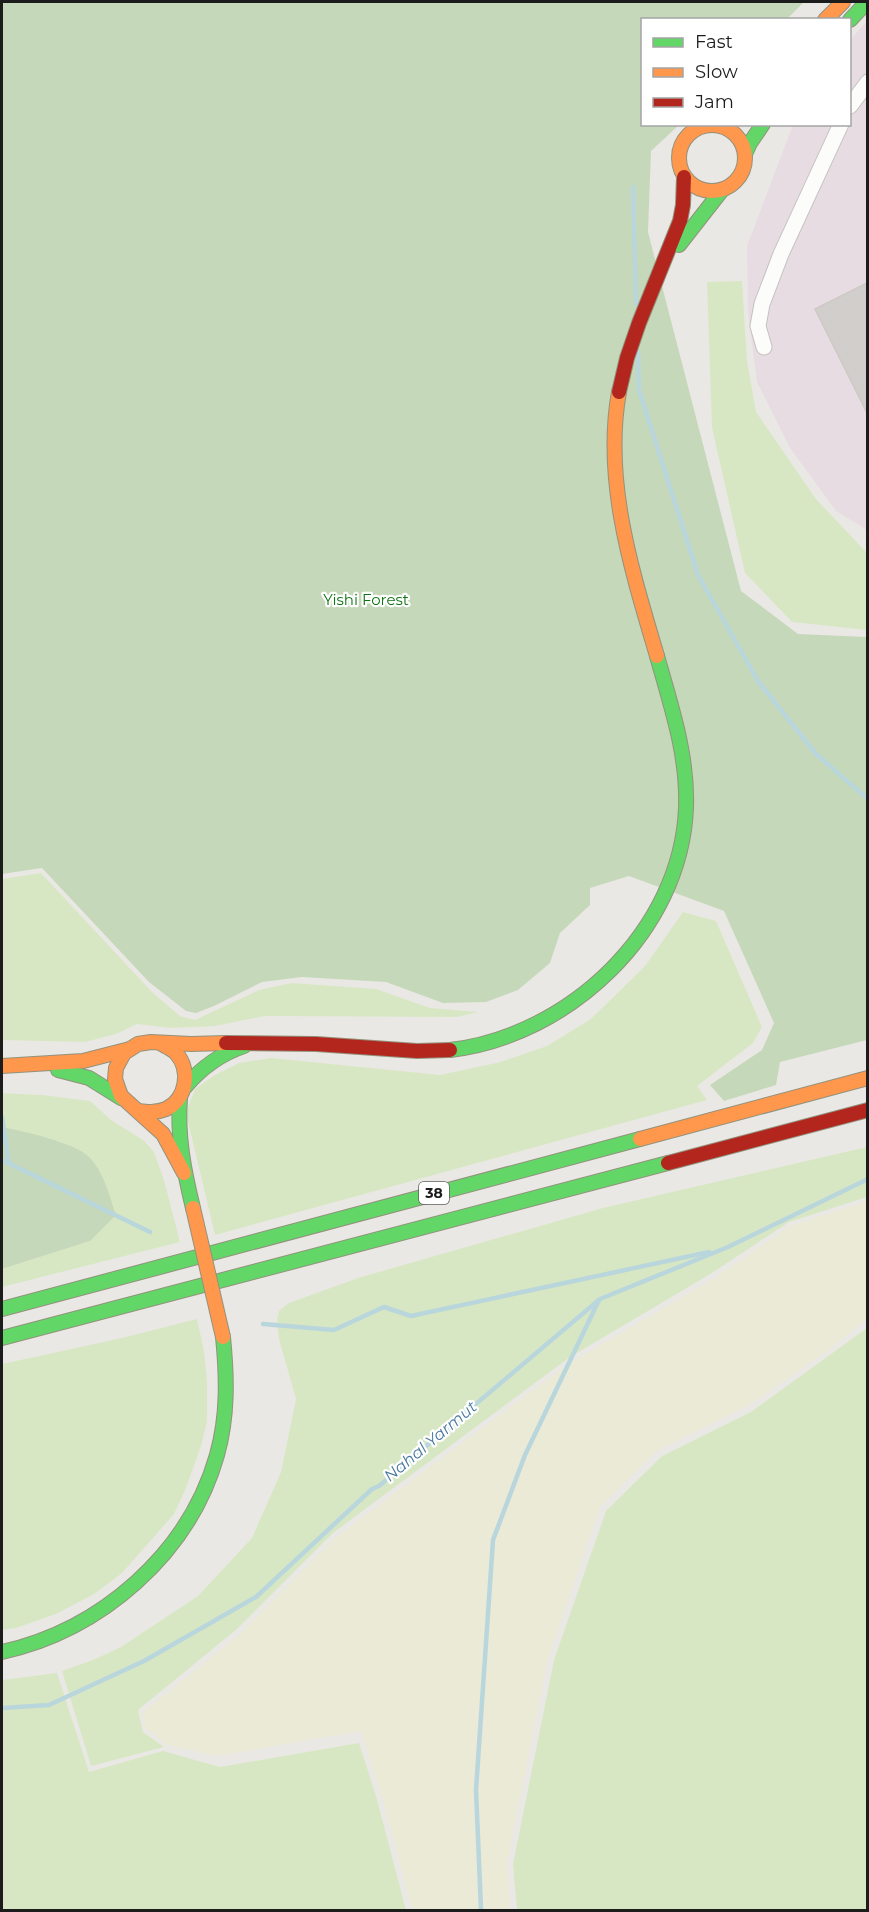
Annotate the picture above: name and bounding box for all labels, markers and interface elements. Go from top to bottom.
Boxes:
legend [641,18,851,126]
text: Fast [695,31,733,53]
text: Slow [695,61,738,83]
text: Jam [694,91,734,113]
park label: Yishi Forest [323,590,409,609]
road number: 38 [419,1182,449,1204]
water label: Nahal Yarmut [380,1397,481,1486]

